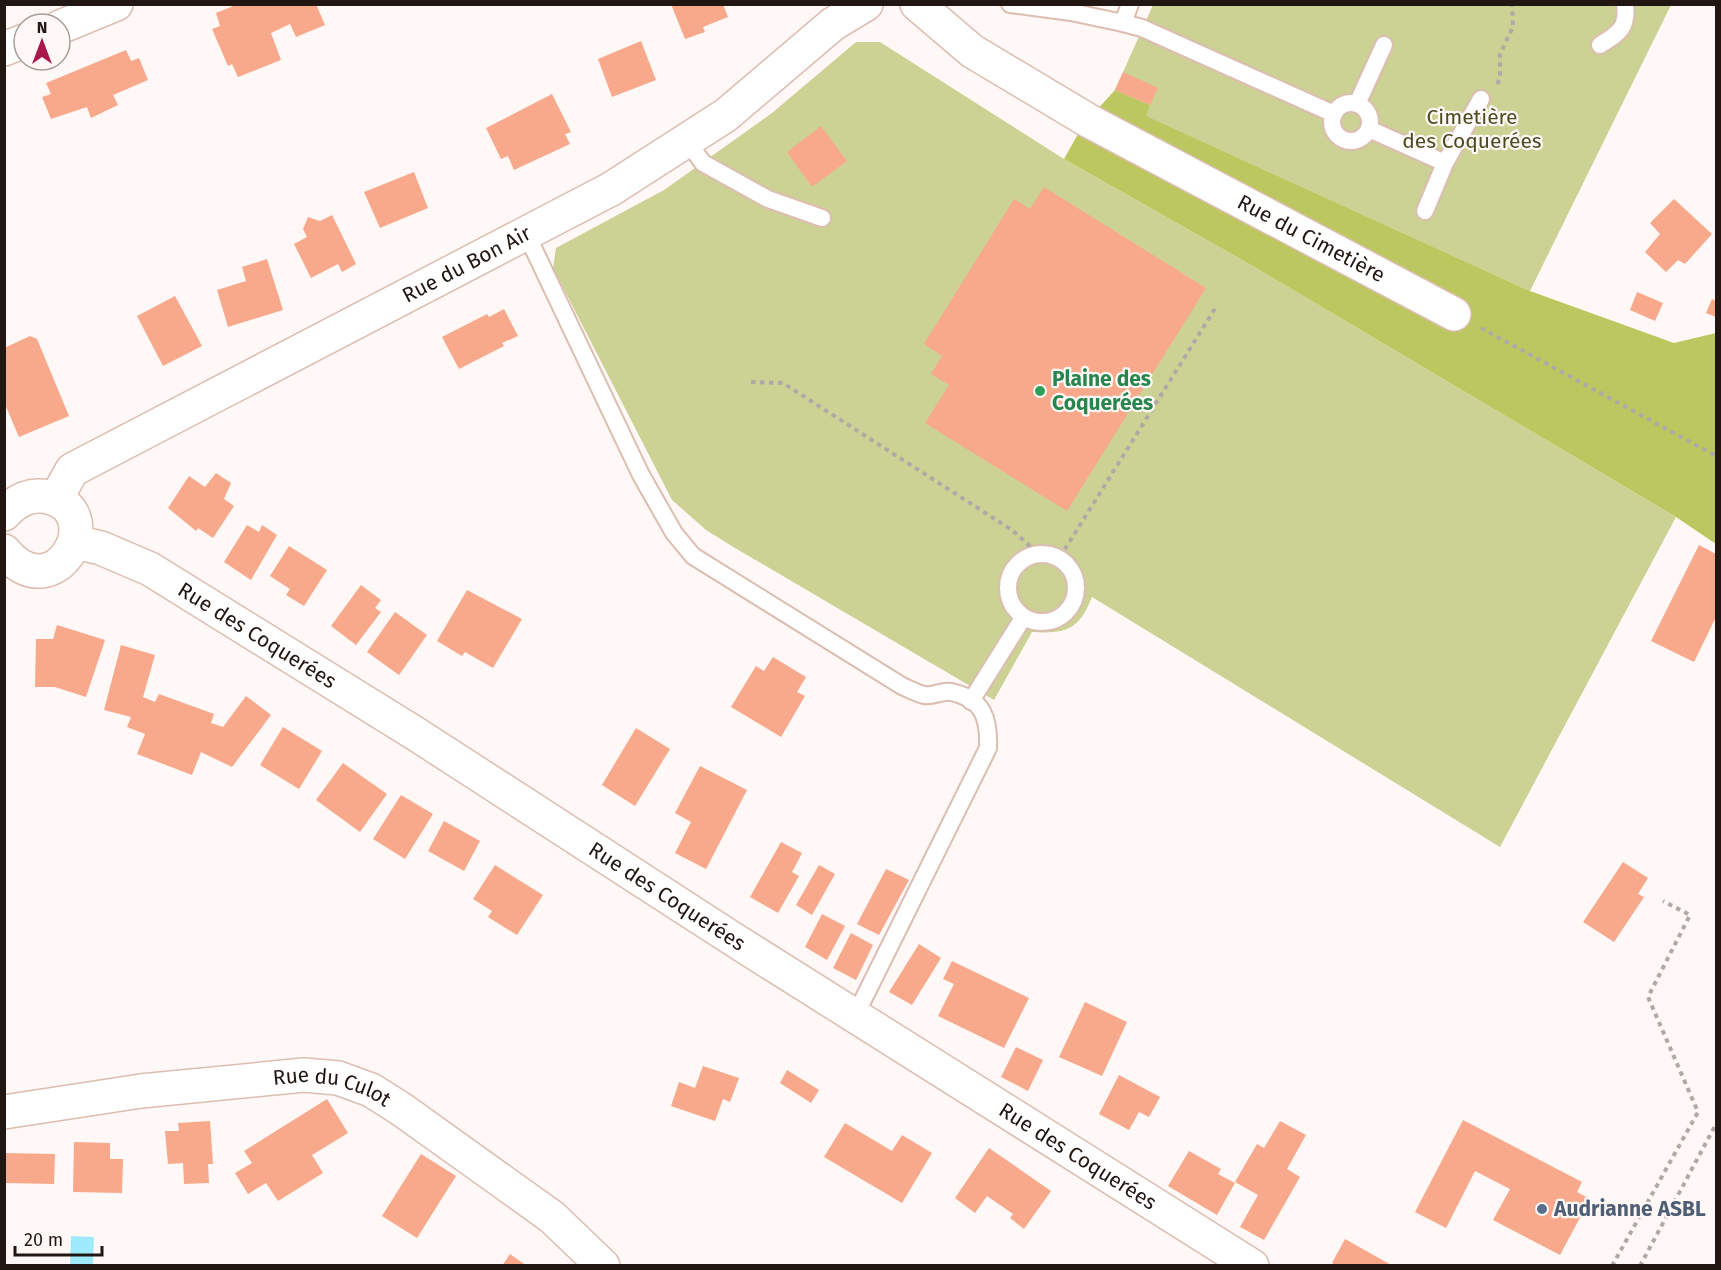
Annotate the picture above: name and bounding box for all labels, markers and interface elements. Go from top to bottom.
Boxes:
north arrow [12,12,72,72]
text: N [37,18,47,37]
park label: Cimetière des Coquerées [1402,104,1542,154]
street label: Rue du Cimetière [1233,189,1389,288]
street label: Rue du Bon Air [398,220,535,309]
place label: Plaine des Coquerées [1052,366,1153,416]
marker: Plaine des Coquerées [1033,384,1047,398]
street label: Rue des Coquerées [173,577,341,694]
street label: Rue des Coquerées [584,836,750,957]
street label: Rue du Culot [272,1062,396,1113]
street label: Rue des Coquerées [994,1097,1162,1216]
place label: Audrianne ASBL [1553,1196,1706,1222]
marker: Audrianne ASBL [1535,1202,1549,1216]
scale bar [15,1219,102,1257]
text: 20 m [24,1229,63,1251]

